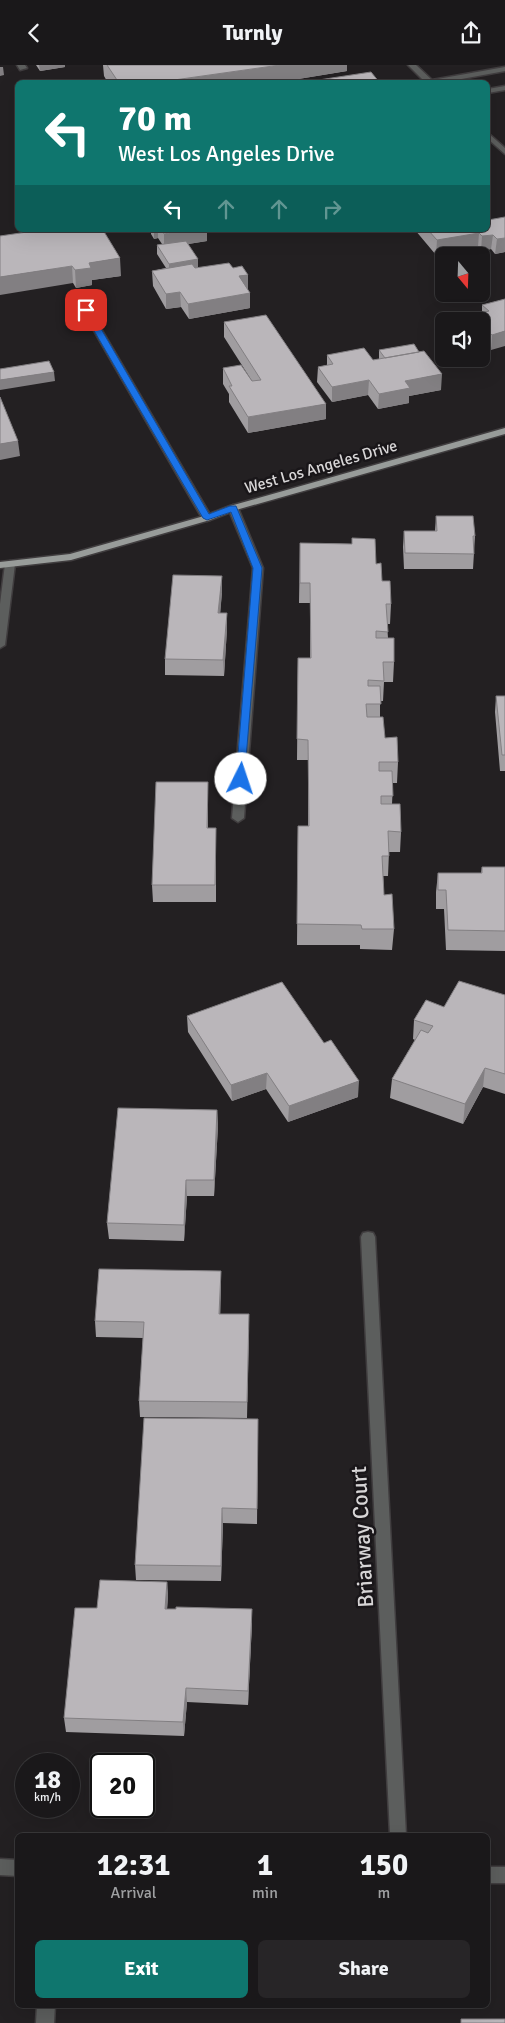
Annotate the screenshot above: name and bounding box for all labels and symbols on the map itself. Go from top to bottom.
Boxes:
north arrow [435,247,490,303]
pin [65,289,107,331]
street label: West Los Angeles Drive [242,436,400,498]
position arrow [214,752,266,804]
street label: Briarway Court [345,1465,379,1608]
speed limit sign: 20 [90,1753,155,1818]

